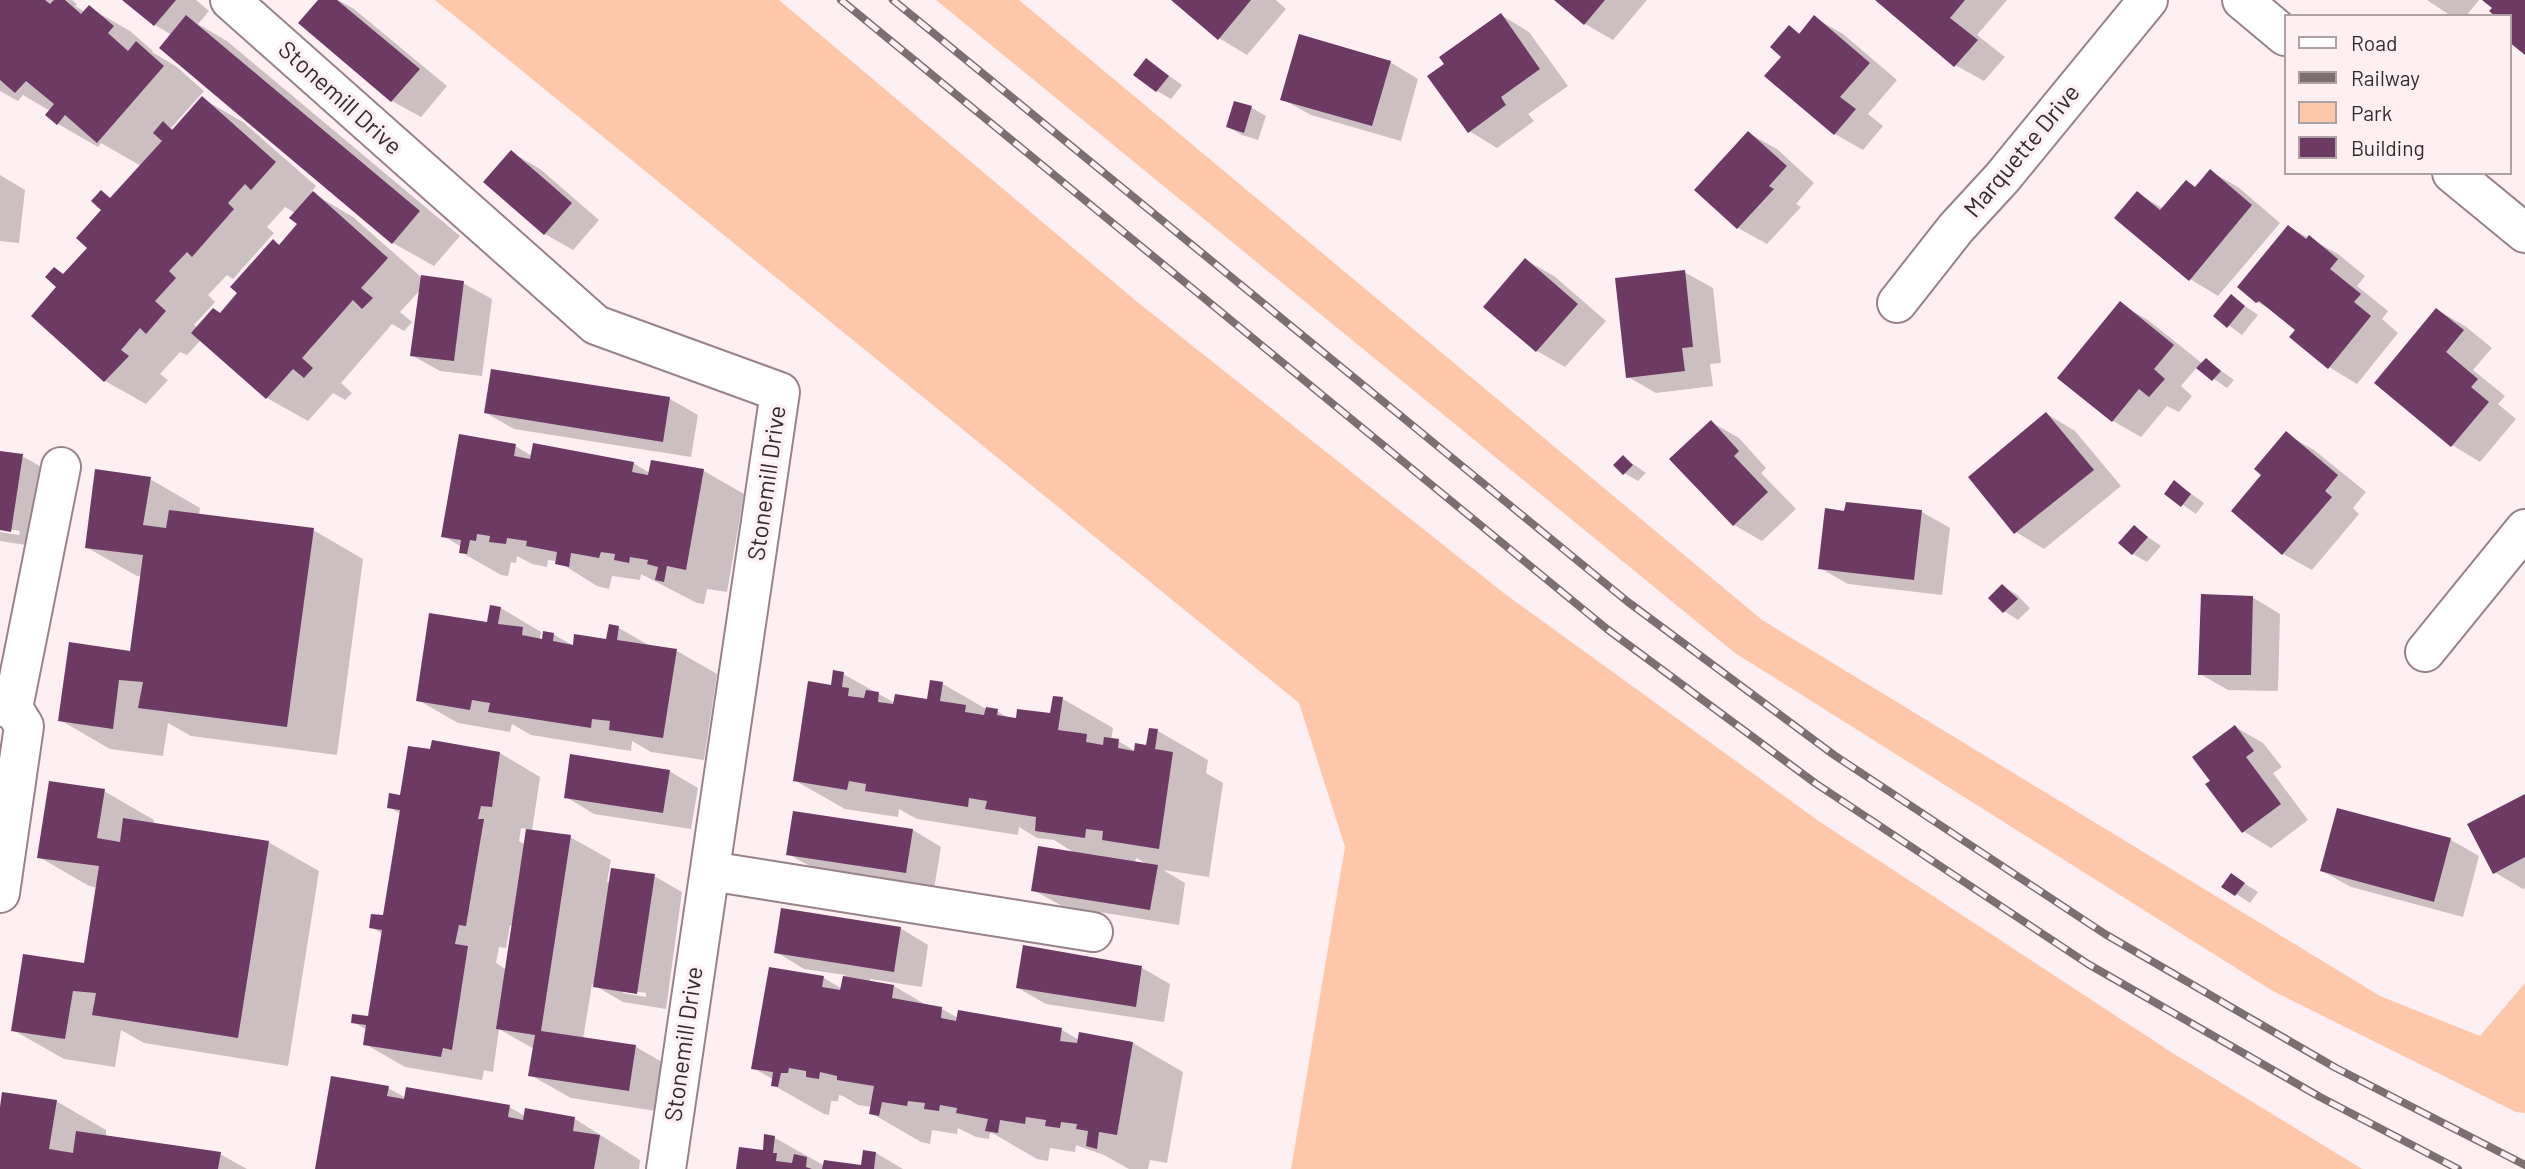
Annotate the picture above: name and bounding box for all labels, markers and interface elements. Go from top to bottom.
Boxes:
legend [2284,14,2511,175]
text: Road [2351,30,2397,55]
street label: Stonemill Drive [272,35,408,161]
text: Railway [2351,65,2420,90]
street label: Marquette Drive [1958,79,2086,223]
text: Park [2351,100,2392,125]
text: Building [2351,135,2425,160]
street label: Stonemill Drive [742,404,792,562]
street label: Stonemill Drive [659,965,709,1123]

